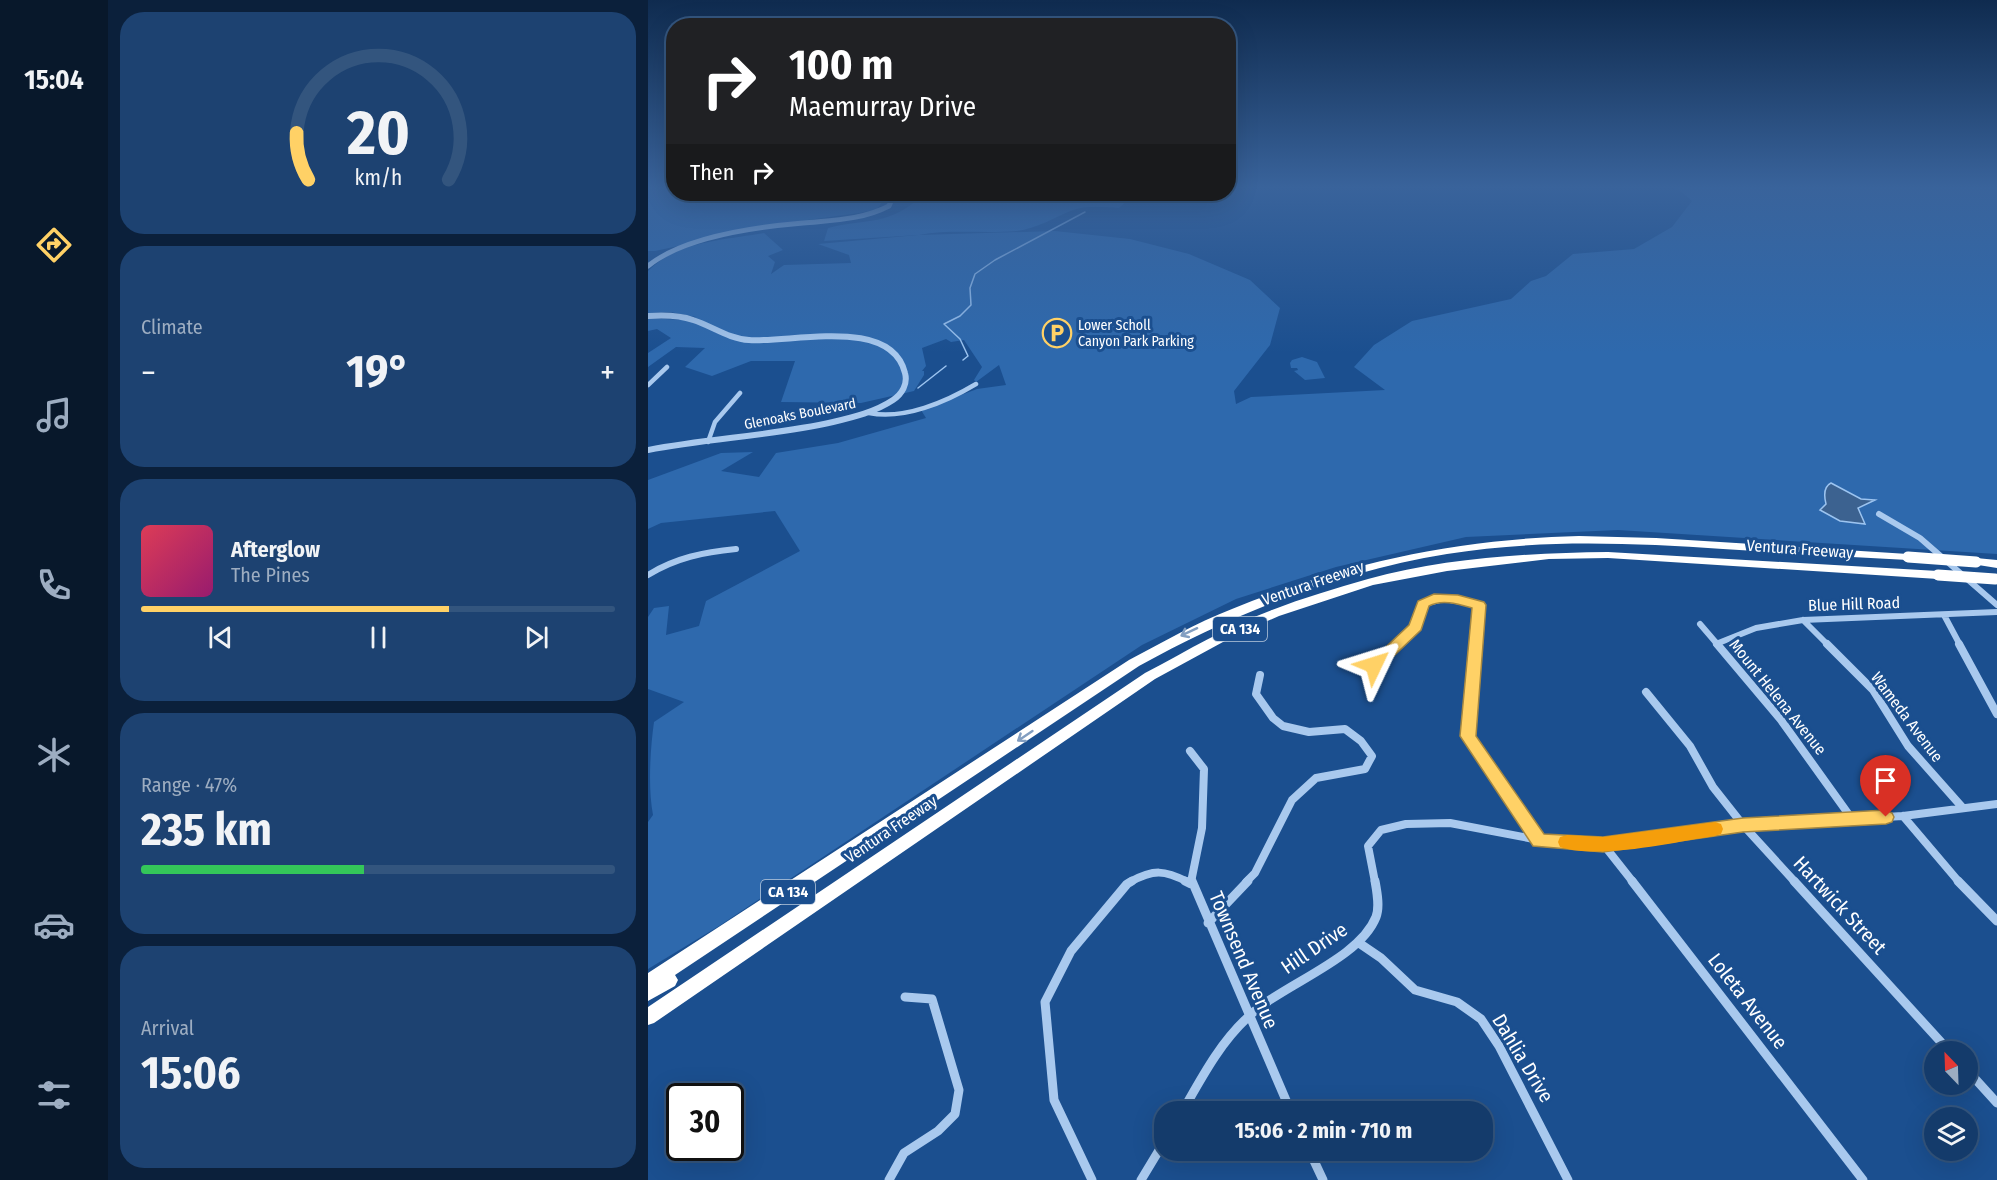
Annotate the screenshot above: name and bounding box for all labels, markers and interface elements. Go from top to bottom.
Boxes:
text: 100 m [789,40,893,90]
icon: right [690,42,768,120]
text: 15:04 [24,64,84,96]
text: Maemurray Drive [789,91,976,123]
text: 20 [346,96,409,171]
icon: right [746,156,779,189]
text: Then [690,159,734,186]
text: km/h [354,165,402,191]
icon: directions [33,224,75,266]
text: Climate [141,315,203,339]
parking icon: Lower Scholl Canyon Park Parking [1041,317,1073,349]
place label: Lower Scholl Canyon Park Parking [1078,317,1194,350]
text: 19° [346,345,410,399]
text: − [141,353,156,393]
text: + [600,353,615,393]
icon: music [33,394,75,436]
street label: Glenoaks Boulevard [743,395,857,433]
text: Afterglow [231,536,320,563]
street label: Ventura Freeway [1746,536,1855,562]
street label: Ventura Freeway [1259,556,1367,609]
text: The Pines [231,563,310,587]
icon: phone [33,564,75,606]
street label: Blue Hill Road [1808,593,1900,615]
road number: CA 134 [1213,617,1267,641]
icon: previous [204,621,237,654]
icon: pause [362,621,395,654]
icon: next [520,621,553,654]
one-way arrow [1181,626,1199,638]
position arrow [1342,633,1406,697]
street label: Mount Helena Avenue [1726,635,1831,759]
street label: Wameda Avenue [1867,668,1947,766]
one-way arrow [1016,729,1033,742]
icon: climate [33,734,75,776]
pin [1860,755,1911,817]
icon: arrive [1869,764,1902,797]
text: Range · 47% [141,773,237,797]
street label: Ventura Freeway [841,791,941,867]
text: 235 km [141,803,272,857]
street label: Hartwick Street [1788,851,1892,959]
road number: CA 134 [761,880,815,904]
street label: Townsend Avenue [1204,888,1284,1032]
icon: car [33,904,75,946]
street label: Hill Drive [1276,917,1352,979]
street label: Loleta Avenue [1703,948,1793,1054]
street label: Dahlia Drive [1487,1009,1559,1107]
text: Arrival [141,1016,194,1040]
north arrow [1924,1041,1978,1095]
map controls [1924,1041,1978,1161]
text: 15:06 [141,1046,241,1100]
icon: filters [33,1074,75,1116]
speed limit sign: 30 [666,1083,744,1161]
button: layers [1924,1107,1978,1161]
text: 15:06 · 2 min · 710 m [1235,1117,1412,1144]

